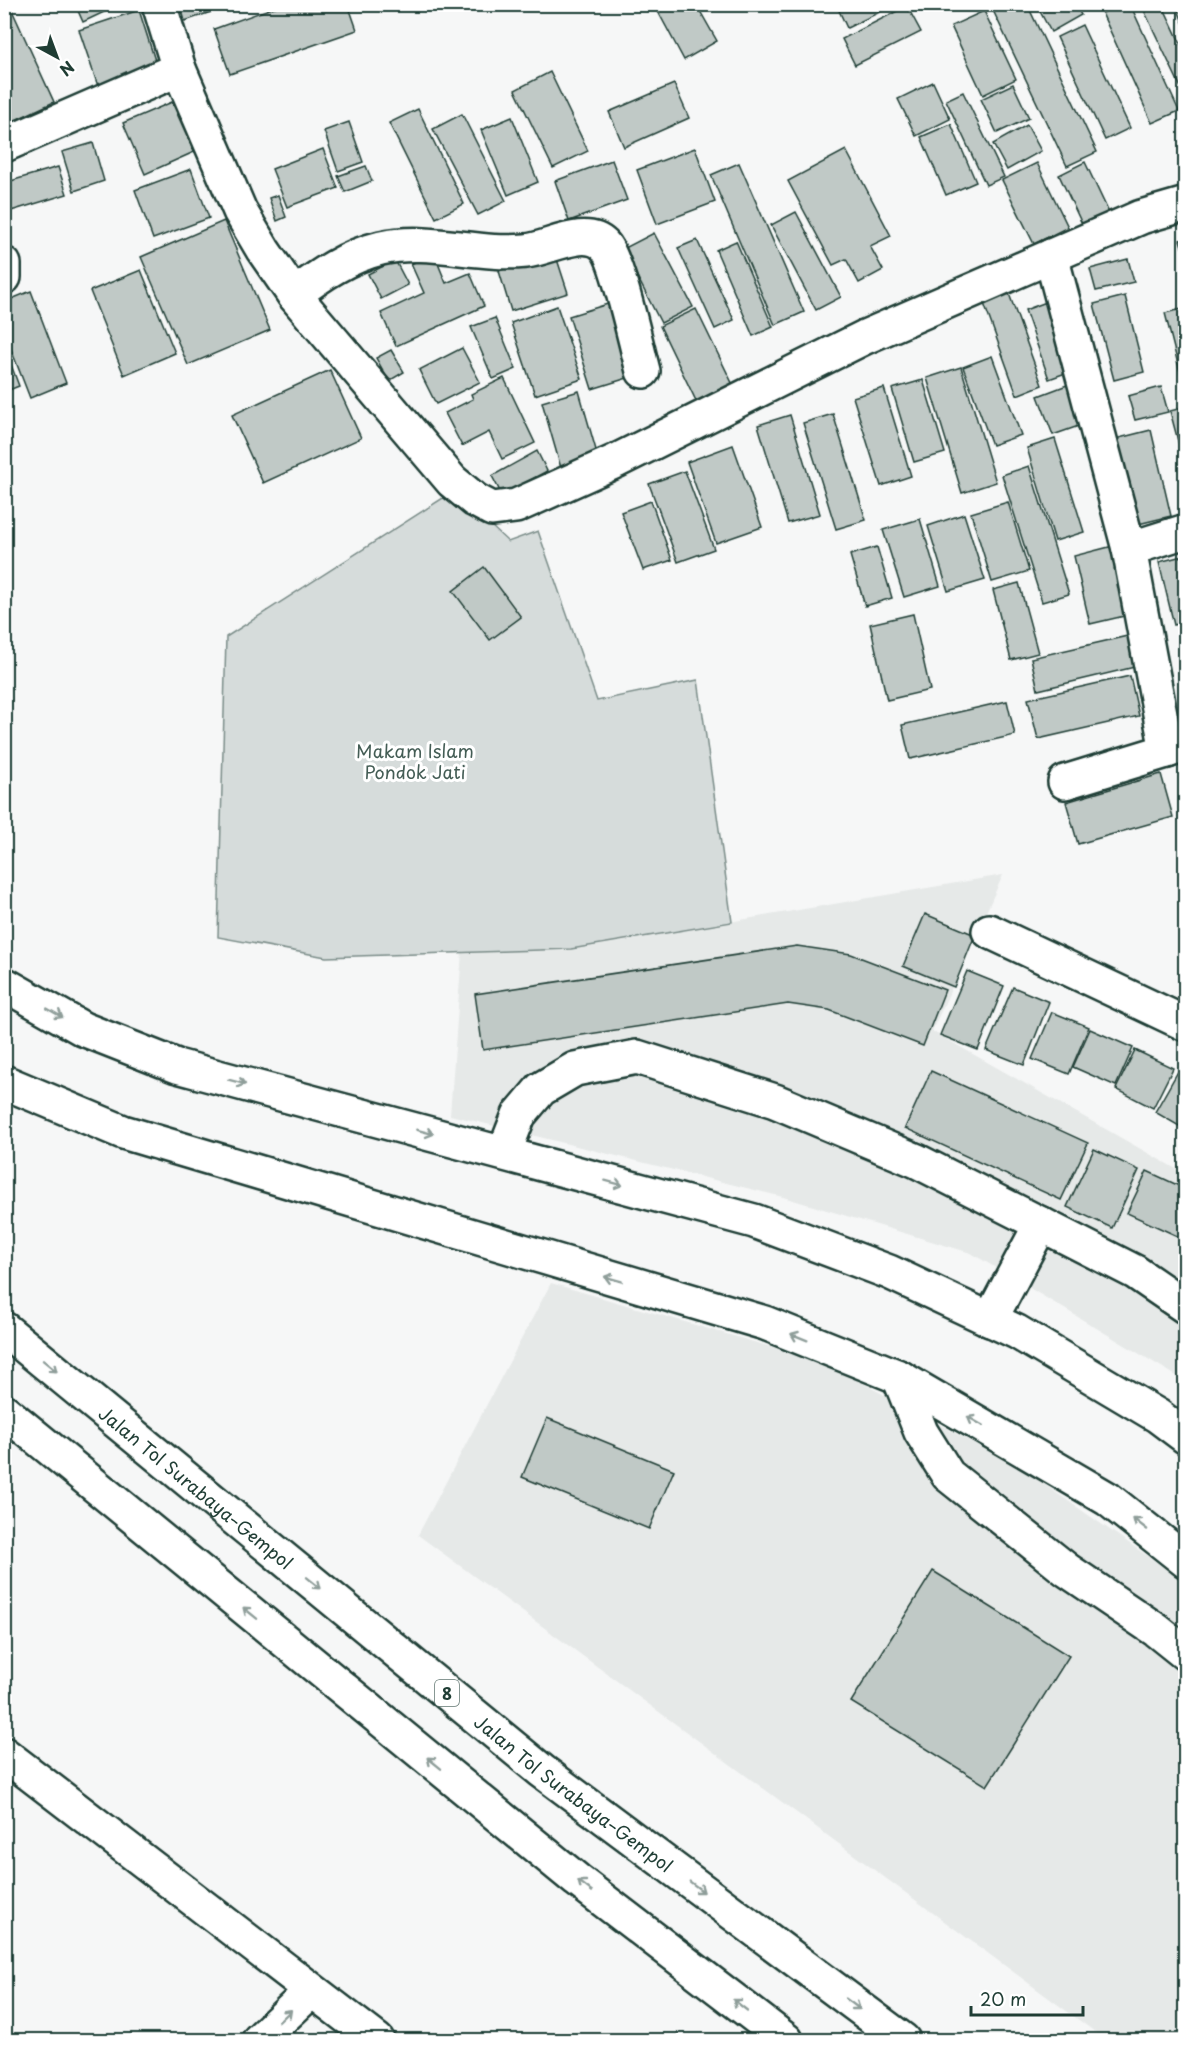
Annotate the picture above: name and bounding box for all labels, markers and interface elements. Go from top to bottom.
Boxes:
north arrow [27,27,87,87]
text: N [55,56,80,82]
park label: Makam Islam Pondok Jati [356,737,474,785]
one-way arrow [46,1007,63,1019]
one-way arrow [227,1077,246,1088]
one-way arrow [416,1127,435,1138]
one-way arrow [604,1178,623,1189]
one-way arrow [604,1273,623,1284]
one-way arrow [791,1331,809,1342]
one-way arrow [42,1359,58,1372]
street label: Jalan Tol Surabaya–Gempol [94,1399,299,1575]
one-way arrow [967,1415,984,1427]
one-way arrow [1132,1518,1148,1531]
one-way arrow [305,1577,321,1590]
one-way arrow [243,1606,258,1620]
road number: 8 [435,1680,459,1706]
street label: Jalan Tol Surabaya–Gempol [469,1708,679,1878]
one-way arrow [427,1756,442,1770]
one-way arrow [577,1880,593,1893]
one-way arrow [688,1881,704,1893]
scale bar [971,1979,1084,2017]
text: 20 m [980,1985,1026,2012]
one-way arrow [845,1997,861,2010]
one-way arrow [732,1998,748,2011]
one-way arrow [278,2008,293,2023]

